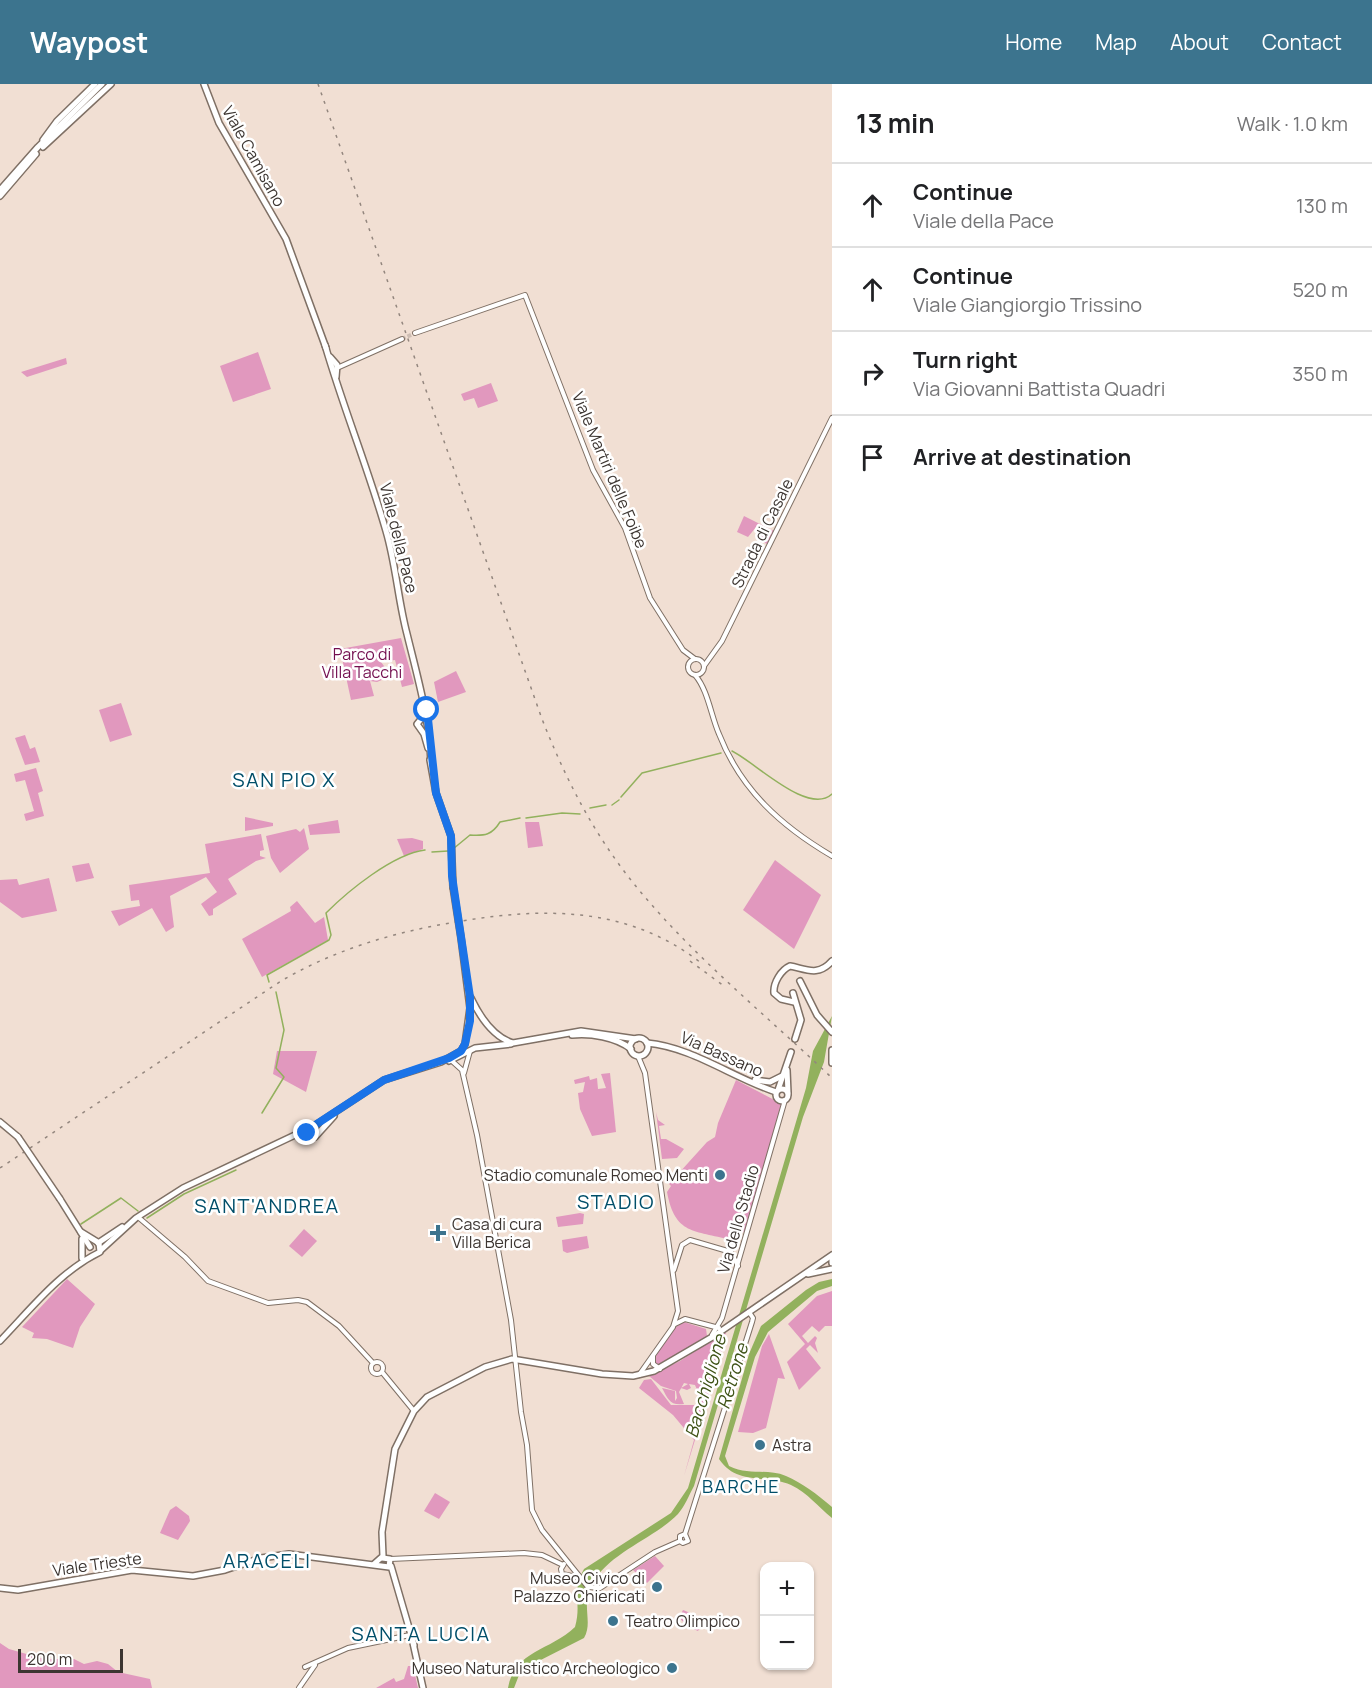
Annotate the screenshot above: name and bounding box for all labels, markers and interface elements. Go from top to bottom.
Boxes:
text: Waypost [30,23,149,61]
text: Home [1005,28,1062,56]
text: Map [1095,28,1137,56]
text: About [1170,28,1229,56]
text: Contact [1262,28,1342,56]
street label: Viale Camisano [217,102,291,210]
text: 13 min [856,105,935,141]
text: Walk · 1.0 km [1237,110,1348,137]
text: Continue [913,177,1013,207]
icon: ahead [856,189,889,222]
text: 130 m [1296,192,1348,219]
text: Viale della Pace [913,207,1054,234]
text: Continue [913,261,1013,291]
icon: ahead [856,273,889,306]
text: 520 m [1292,276,1348,303]
text: Viale Giangiorgio Trissino [913,291,1142,318]
text: Turn right [913,345,1018,375]
icon: right [856,357,889,390]
text: 350 m [1292,360,1348,387]
text: Via Giovanni Battista Quadri [913,375,1165,402]
street label: Viale Martiri delle Foibe [567,388,653,552]
icon: arrive [856,441,889,474]
text: Arrive at destination [913,442,1131,472]
street label: Strada di Casale [726,475,798,591]
street label: Viale della Pace [375,481,423,595]
park label: Parco di Villa Tacchi [322,643,402,683]
route start [413,696,439,722]
district label: SAN PIO X [232,766,336,793]
street label: Via Bassano [677,1026,767,1082]
route end [293,1119,319,1145]
street label: Via dello Stadio [712,1162,764,1276]
place label: Stadio comunale Romeo Menti [484,1164,708,1186]
marker: Stadio comunale Romeo Menti [713,1168,727,1182]
district label: STADIO [577,1188,655,1215]
district label: SANT'ANDREA [194,1192,340,1219]
place label: Casa di cura Villa Berica [452,1213,542,1253]
marker: Casa di cura Villa Berica [429,1224,447,1242]
water label: Bacchiglione [679,1330,732,1440]
water label: Retrone [711,1339,754,1412]
place label: Astra [772,1434,811,1456]
marker: Astra [753,1438,767,1452]
district label: BARCHE [702,1474,780,1498]
street label: Viale Trieste [51,1547,143,1581]
district label: ARACELI [223,1547,311,1574]
map controls [760,1562,814,1670]
button: + [760,1562,814,1616]
place label: Museo Civico di Palazzo Chiericati [514,1567,645,1607]
marker: Museo Civico di Palazzo Chiericati [650,1580,664,1594]
place label: Teatro Olimpico [625,1610,740,1632]
marker: Teatro Olimpico [606,1614,620,1628]
button: − [760,1616,814,1670]
district label: SANTA LUCIA [351,1620,491,1647]
scale bar [18,1646,123,1674]
text: 200 m [27,1648,72,1670]
place label: Museo Naturalistico Archeologico [412,1657,660,1679]
marker: Museo Naturalistico Archeologico [665,1661,679,1675]

